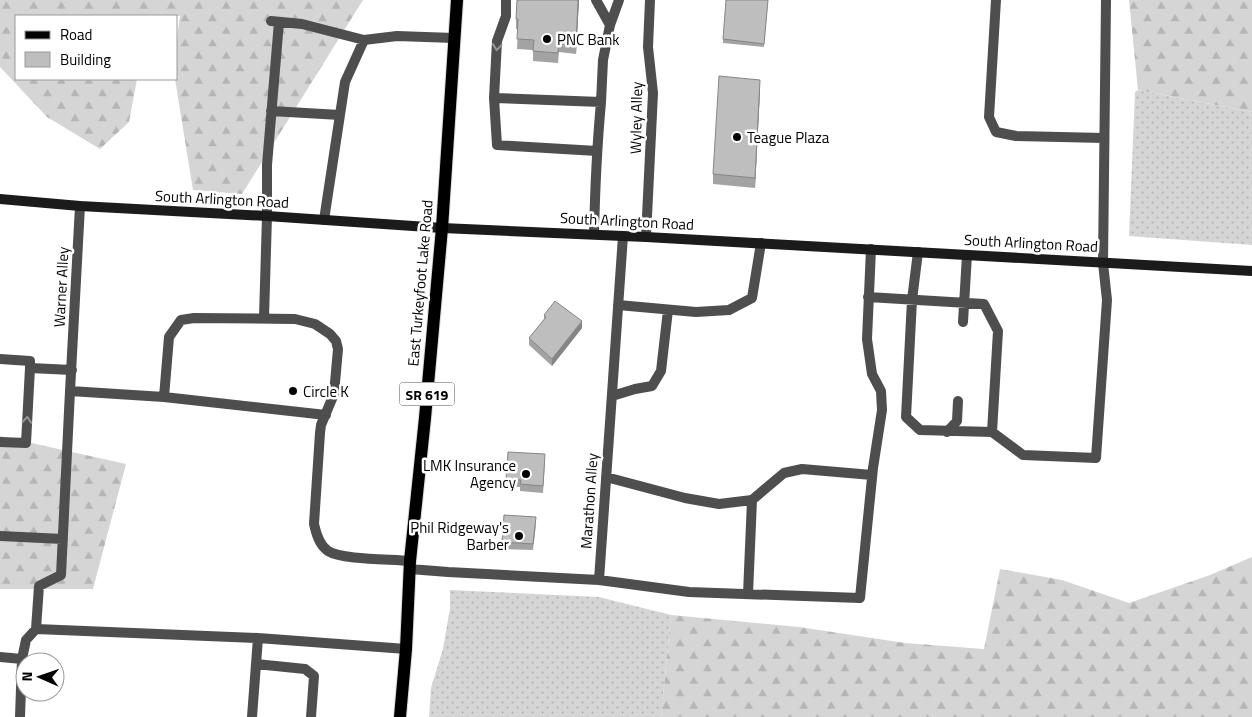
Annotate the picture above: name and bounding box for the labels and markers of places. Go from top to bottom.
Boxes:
place label: PNC Bank [557,28,620,51]
marker: PNC Bank [541,33,553,45]
place label: Teague Plaza [747,126,830,149]
marker: Teague Plaza [731,131,743,143]
place label: Circle K [303,380,349,403]
marker: Circle K [287,385,299,397]
place label: LMK Insurance Agency [423,454,516,494]
marker: LMK Insurance Agency [520,468,532,480]
place label: Phil Ridgeway's Barber [410,516,509,556]
marker: Phil Ridgeway's Barber [513,530,525,542]

